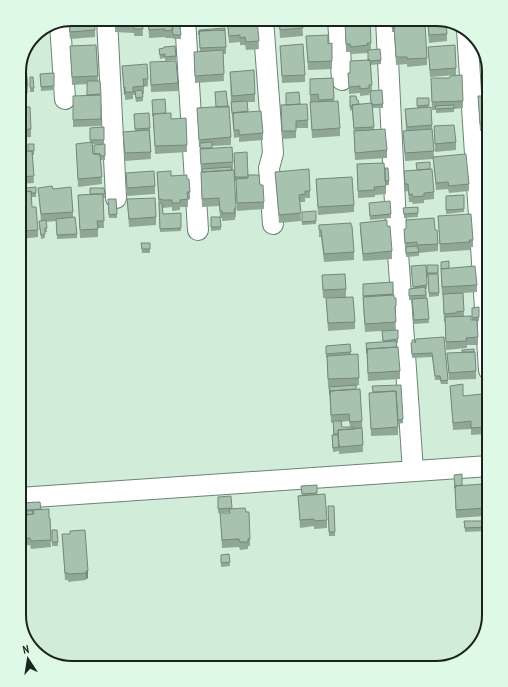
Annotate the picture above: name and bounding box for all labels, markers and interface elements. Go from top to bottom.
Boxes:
north arrow [8,639,48,679]
text: N [22,642,30,657]

